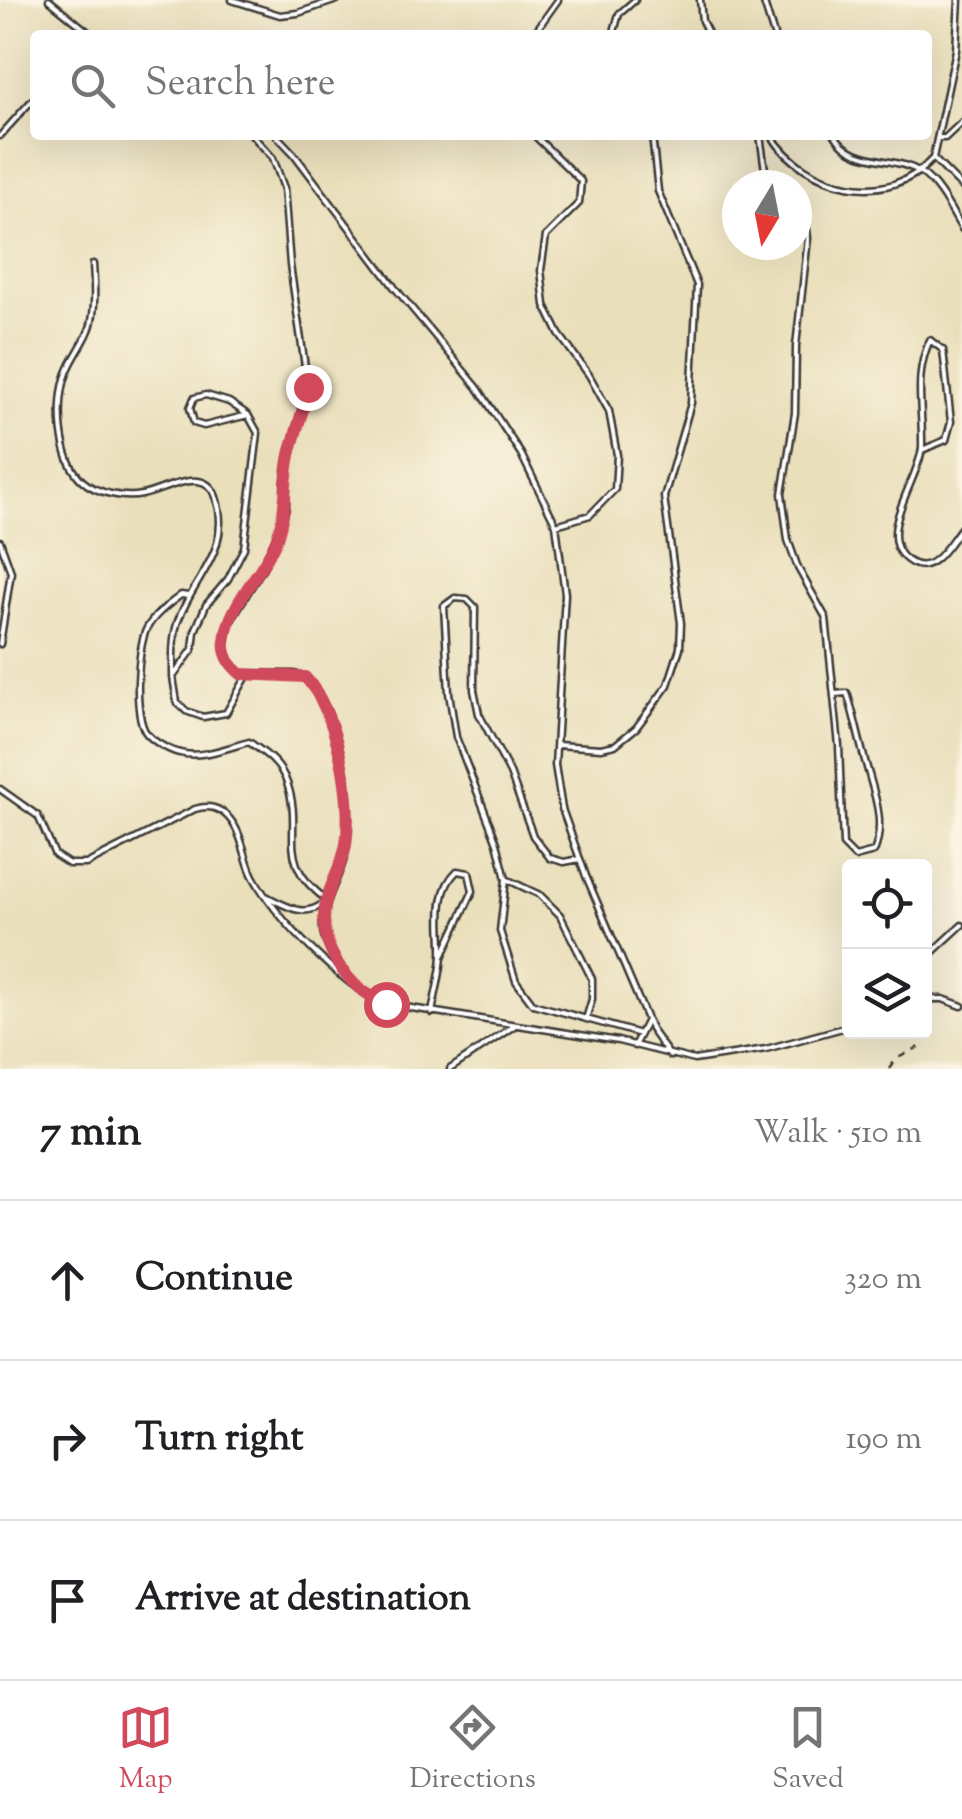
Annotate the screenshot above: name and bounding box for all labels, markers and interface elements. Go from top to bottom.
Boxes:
search box [30,30,932,140]
icon: search [65,58,120,113]
text: Search here [145,58,336,112]
north arrow [722,170,812,260]
route end [286,365,332,411]
map controls [842,859,932,1039]
button: locate [842,859,932,949]
button: layers [842,949,932,1039]
route start [364,982,410,1028]
text: 7 min [40,1104,141,1164]
text: Walk · 510 m [753,1111,922,1157]
icon: ahead [40,1253,95,1308]
text: Continue [135,1253,293,1307]
text: 320 m [844,1257,922,1303]
icon: right [40,1413,95,1468]
text: Turn right [135,1413,303,1467]
text: 190 m [846,1417,922,1463]
icon: arrive [40,1573,95,1628]
text: Arrive at destination [135,1573,471,1627]
tab: Map [118,1700,173,1800]
tab: Directions [409,1700,536,1800]
tab: Saved [772,1700,844,1800]

